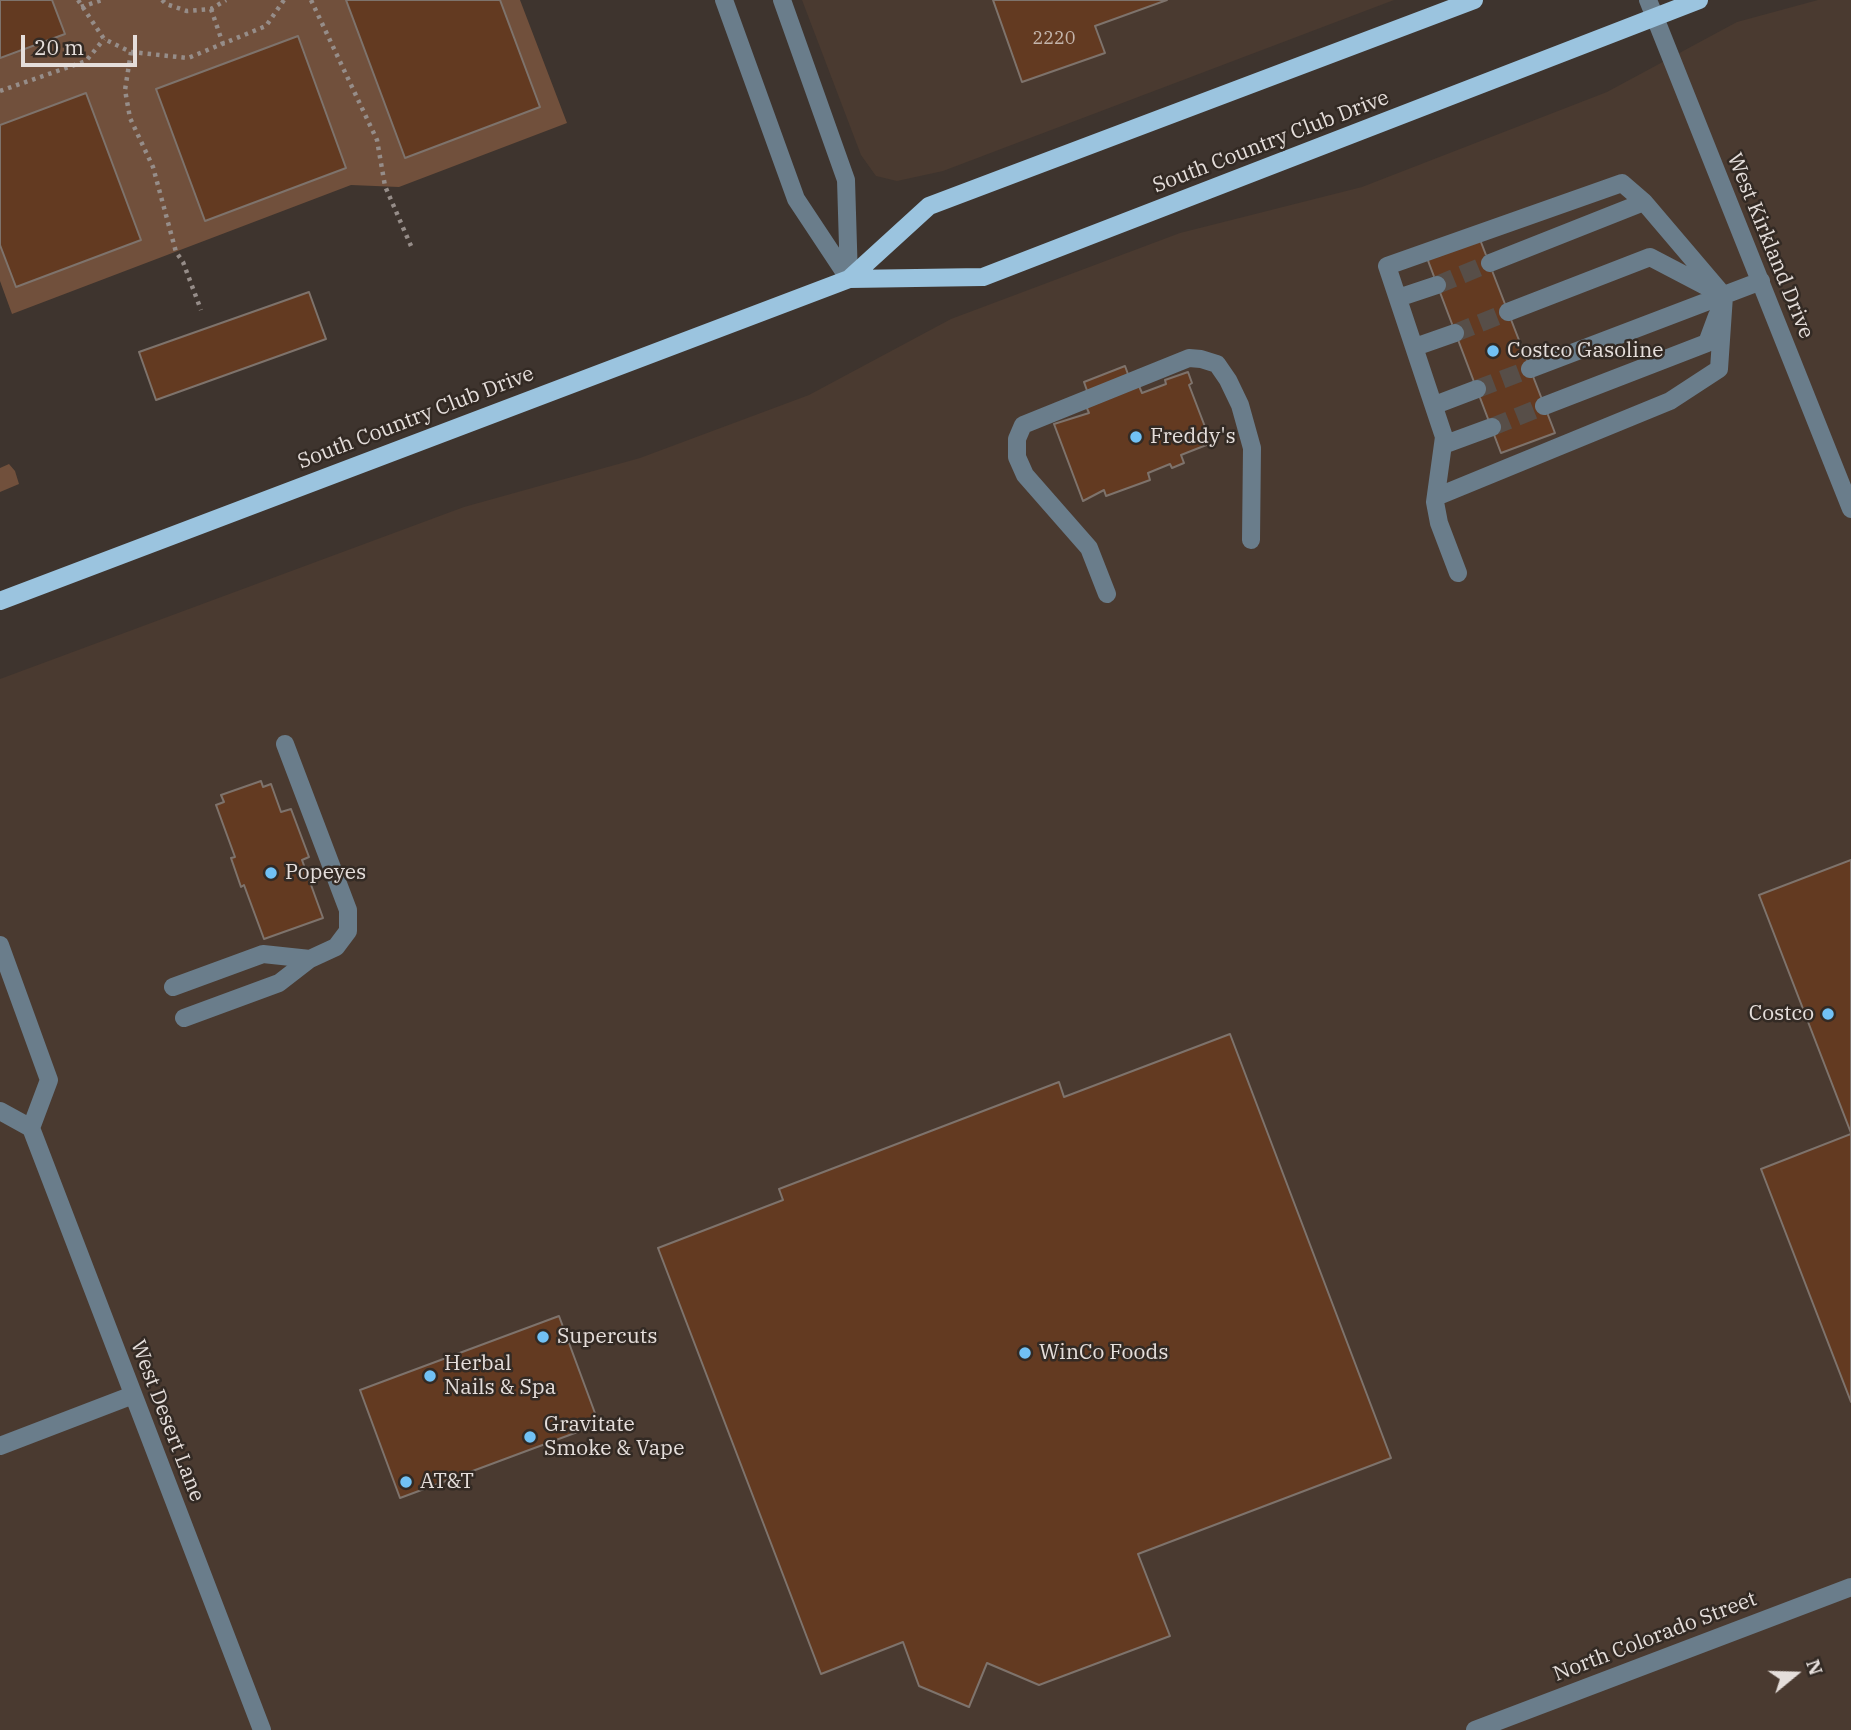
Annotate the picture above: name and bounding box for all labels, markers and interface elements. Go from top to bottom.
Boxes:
scale bar [24,21,140,65]
house number: 2220 [1032,28,1076,50]
text: 20 m [34,33,84,61]
street label: South Country Club Drive [1149,85,1393,199]
street label: West Kirkland Drive [1721,150,1819,342]
place label: Costco Gasoline [1507,338,1664,364]
marker: Costco Gasoline [1485,343,1501,359]
street label: South Country Club Drive [294,361,538,475]
place label: Freddy's [1150,424,1236,450]
marker: Freddy's [1128,429,1144,445]
place label: Popeyes [285,860,366,886]
marker: Popeyes [263,865,279,881]
place label: Costco [1749,1001,1814,1027]
marker: Costco [1820,1006,1836,1022]
place label: Supercuts [557,1324,657,1350]
marker: Supercuts [535,1329,551,1345]
street label: West Desert Lane [125,1337,209,1505]
place label: WinCo Foods [1039,1340,1169,1366]
marker: WinCo Foods [1017,1345,1033,1361]
place label: Herbal Nails & Spa [444,1351,556,1401]
marker: Herbal Nails & Spa [422,1368,438,1384]
place label: Gravitate Smoke & Vape [544,1412,684,1462]
marker: Gravitate Smoke & Vape [522,1429,538,1445]
place label: AT&T [420,1469,474,1495]
marker: AT&T [398,1474,414,1490]
street label: North Colorado Street [1550,1587,1760,1687]
north arrow [1760,1639,1830,1709]
text: N [1801,1656,1829,1678]

